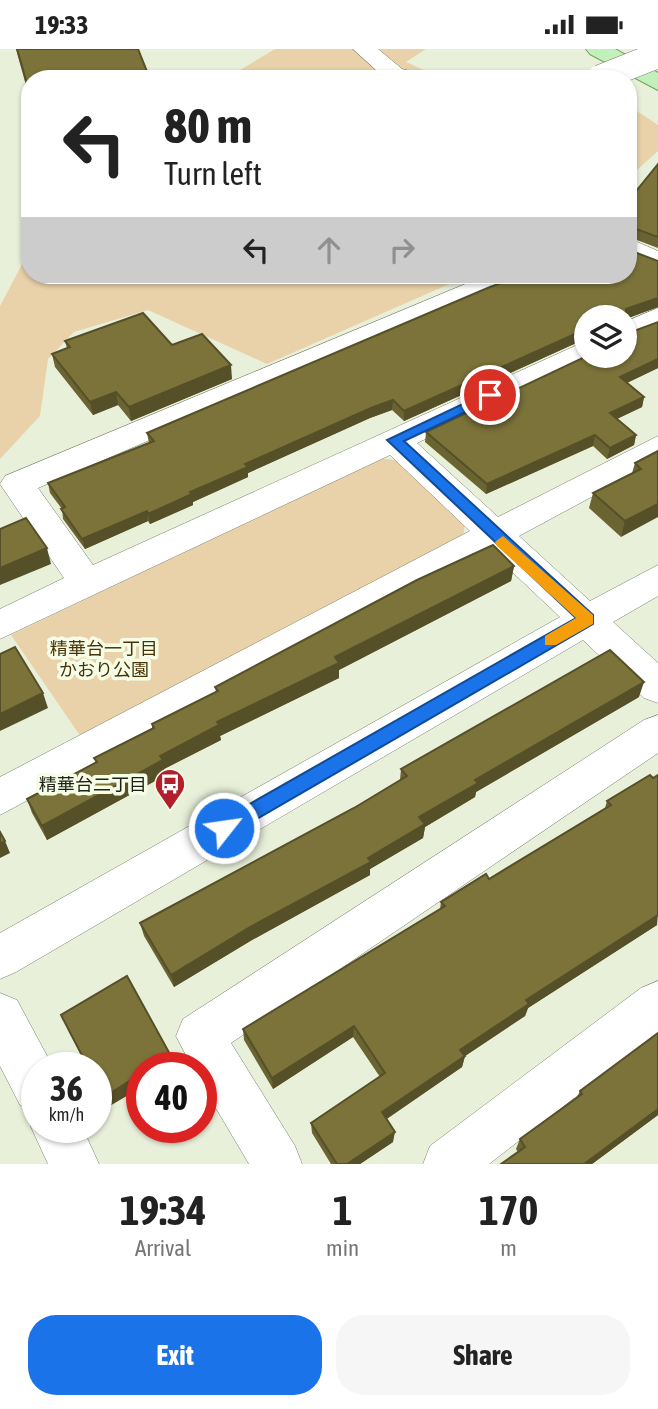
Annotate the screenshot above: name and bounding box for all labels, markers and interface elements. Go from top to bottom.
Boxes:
text: 19:33 [35,10,89,40]
text: 80 m [164,97,252,153]
icon: left [49,98,140,189]
text: Turn left [164,155,262,192]
icon: left [237,231,275,269]
icon: ahead [310,231,348,269]
icon: right [383,231,421,269]
map controls [574,305,637,368]
button: layers [574,305,637,368]
pin [460,365,520,425]
icon: arrive [471,376,509,414]
park label: 精華台一丁目 かおり公園 [50,638,158,680]
bus stop icon: 精華台二丁目 [153,767,187,811]
place label: 精華台二丁目 [39,774,147,795]
position arrow [187,791,261,865]
speed limit sign: 40 [126,1052,217,1143]
text: 36 [50,1068,83,1108]
text: km/h [49,1104,84,1125]
text: 19:34 [120,1186,206,1234]
text: 1 [333,1186,352,1234]
text: 170 [479,1186,538,1234]
text: Arrival [135,1235,191,1261]
text: min [326,1235,359,1261]
text: m [500,1235,517,1261]
button: Exit [28,1315,322,1395]
button: Share [336,1315,630,1395]

